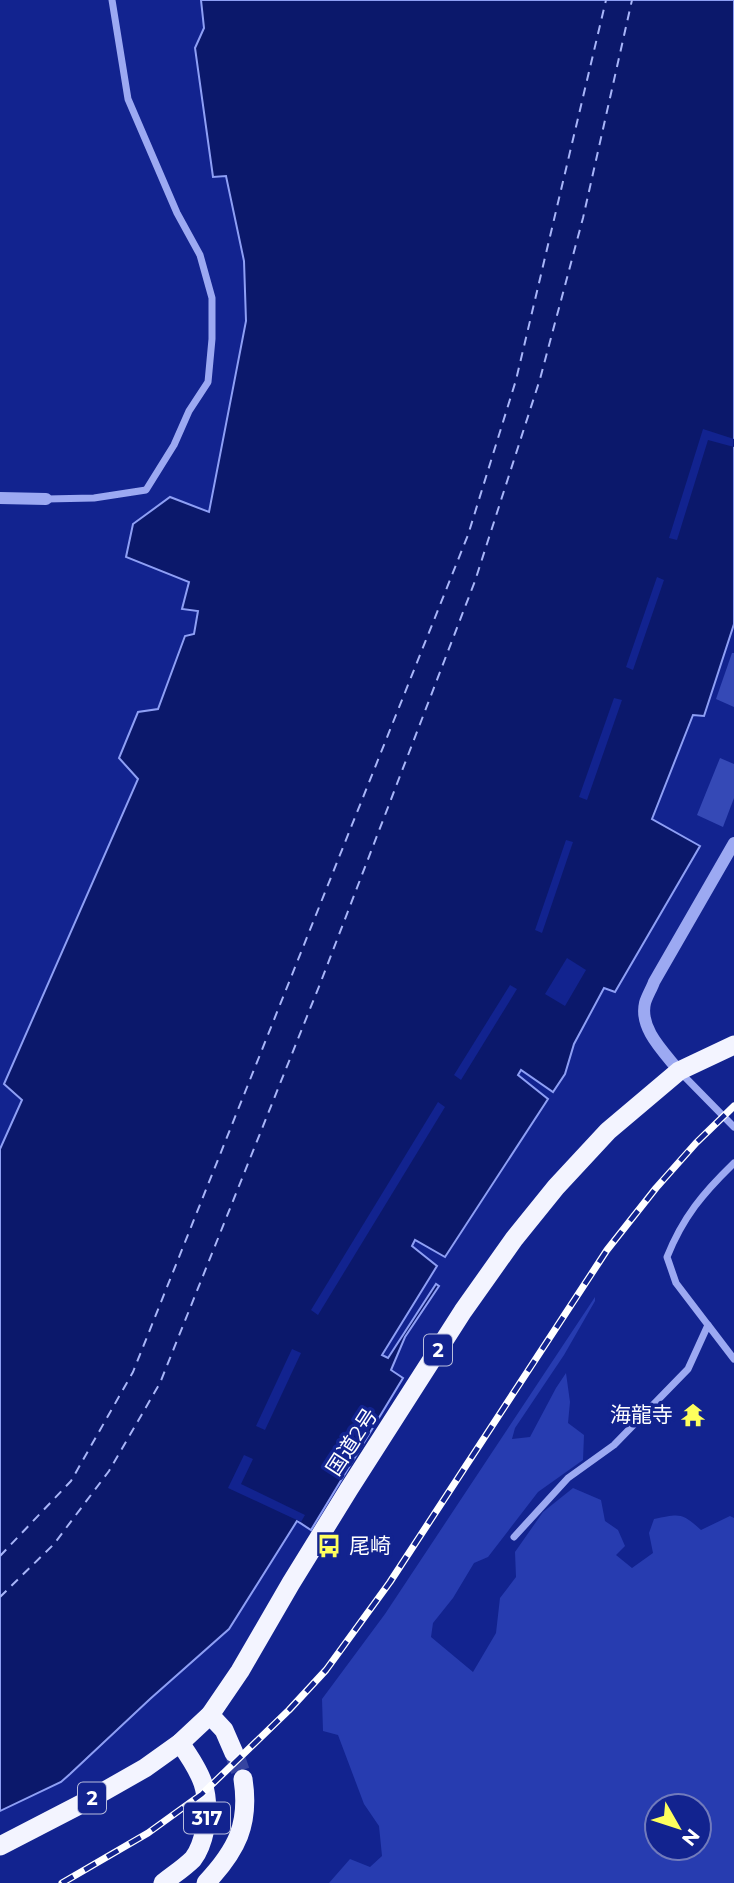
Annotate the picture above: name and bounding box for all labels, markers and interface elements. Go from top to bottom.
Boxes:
road number: 2 [424,1334,452,1366]
temple icon: 海龍寺 [679,1401,707,1429]
place label: 海龍寺 [610,1402,673,1427]
street label: 国道2号 [321,1403,382,1480]
bus stop icon: 尾崎 [315,1532,343,1560]
place label: 尾崎 [349,1533,391,1558]
road number: 2 [78,1782,106,1814]
north arrow [643,1792,713,1862]
road number: 317 [184,1802,230,1834]
text: N [677,1824,705,1851]

